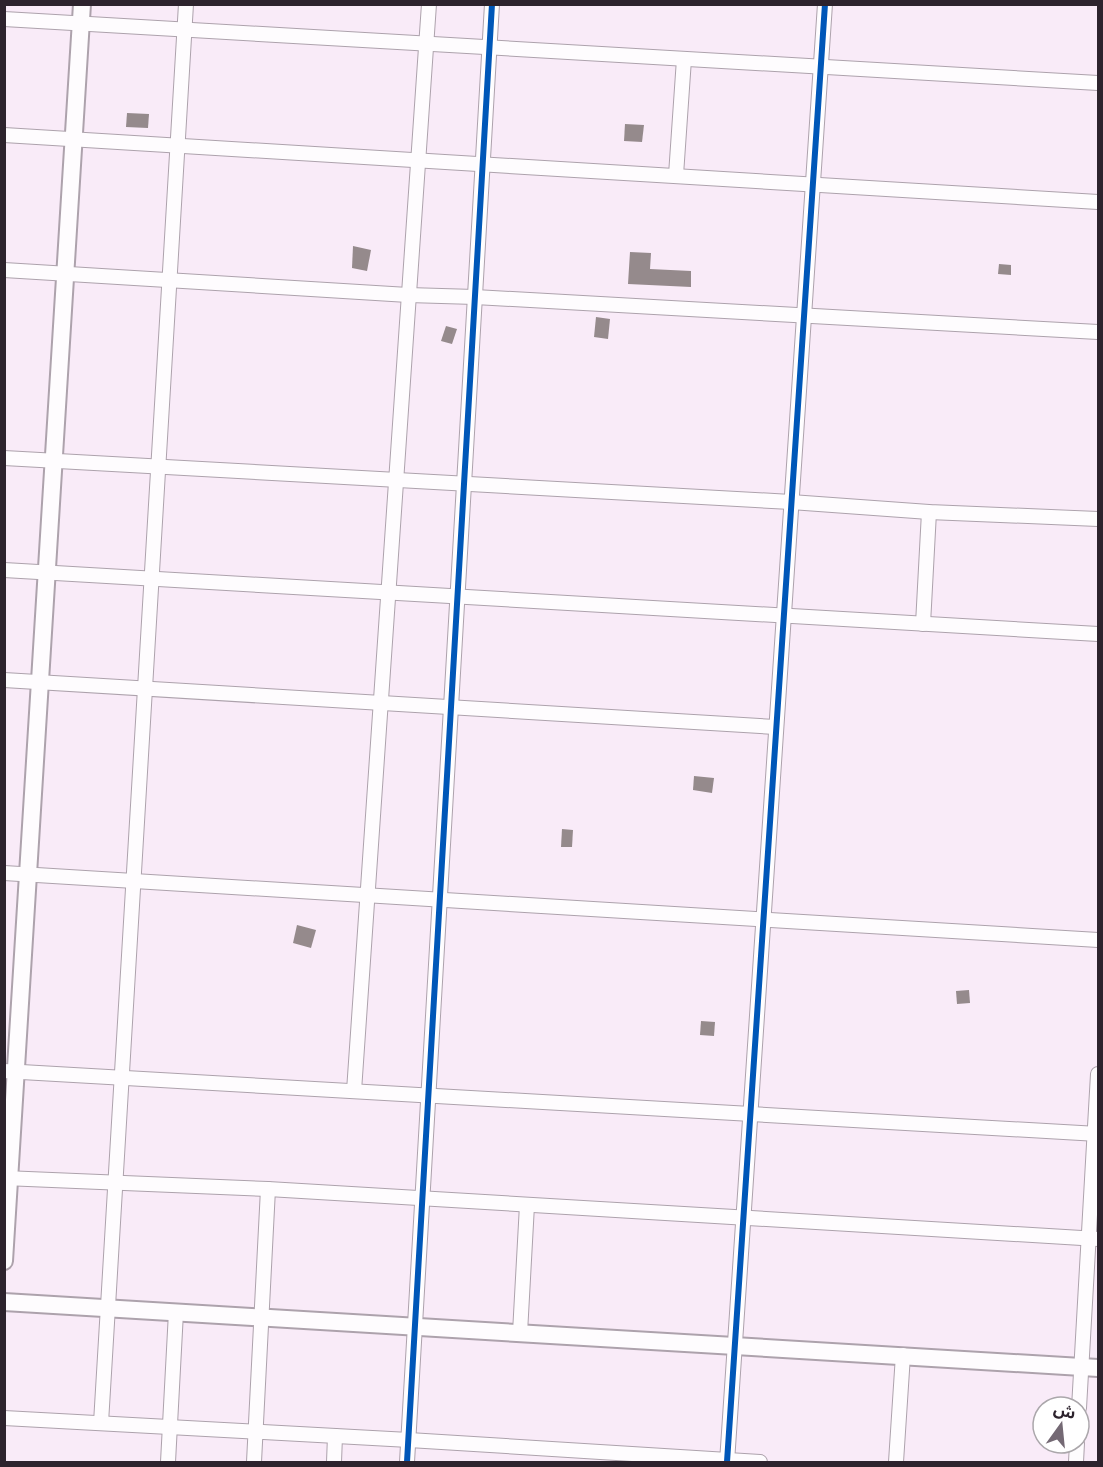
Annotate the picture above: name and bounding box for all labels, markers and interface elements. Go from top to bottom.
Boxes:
north arrow [1031,1395,1091,1455]
text: ش [1051,1400,1078,1425]

